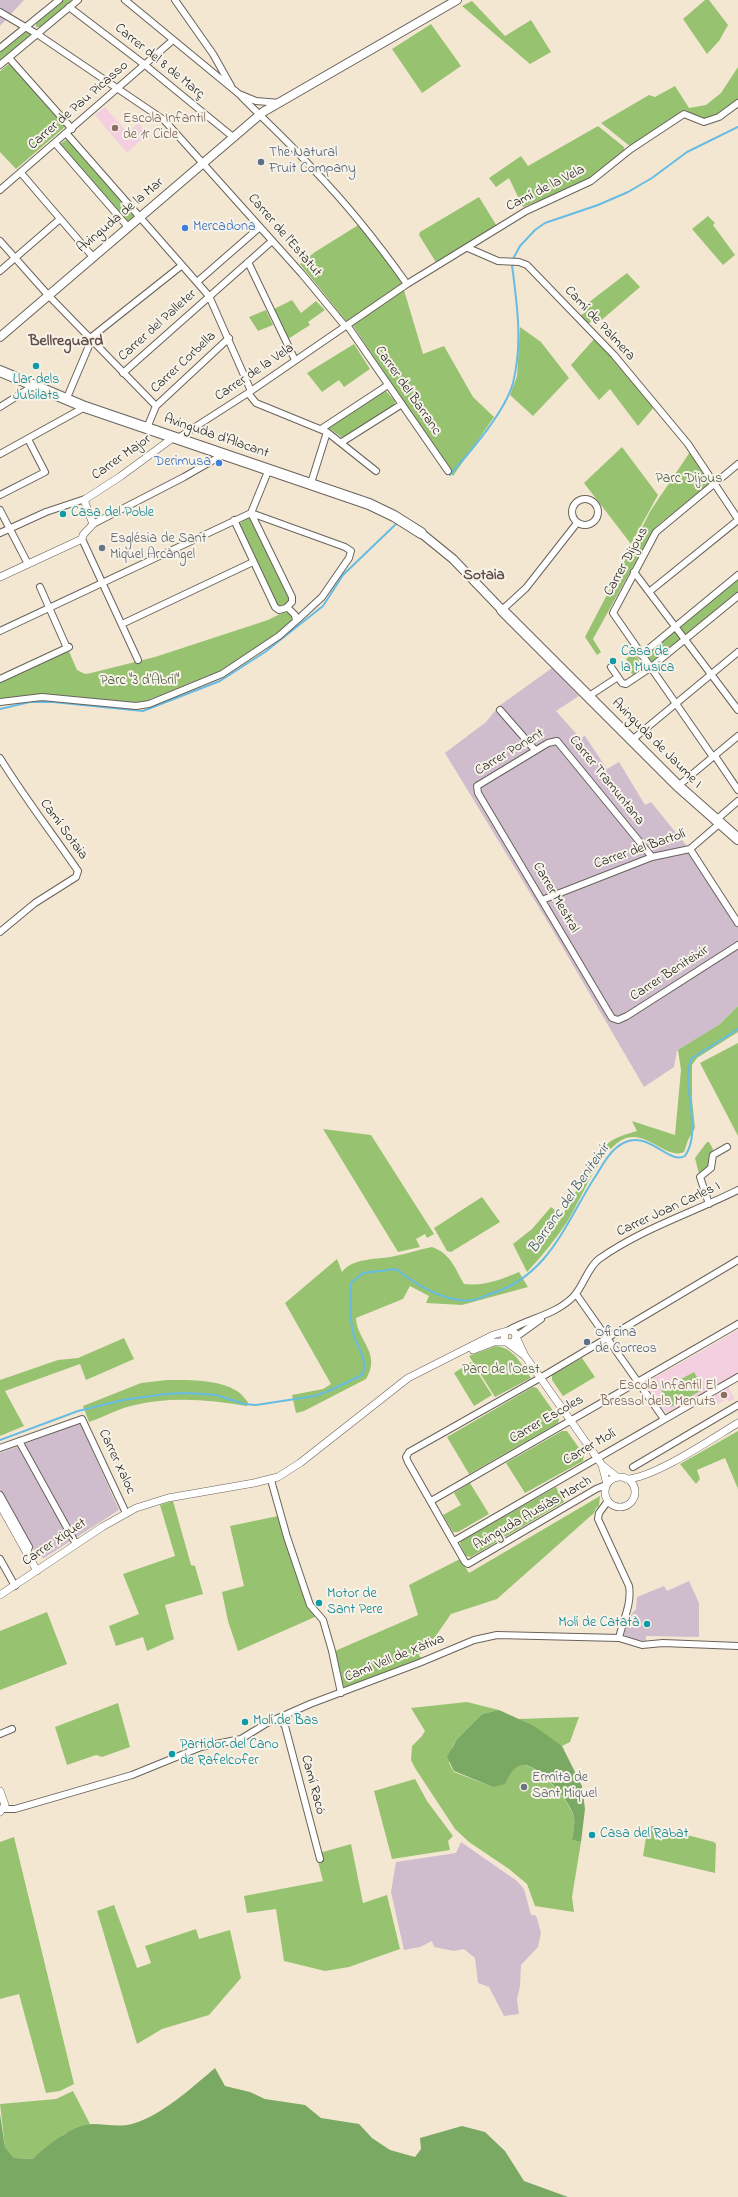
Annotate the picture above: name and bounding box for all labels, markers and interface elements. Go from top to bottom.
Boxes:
street label: Carrer del 8 de Març [111,21,207,103]
street label: Carrer de Pau Picasso [26,58,132,154]
place label: Escola Infantil de 1r Cicle [123,112,206,144]
marker: Escola Infantil de 1r Cicle [110,123,120,133]
place label: The Natural Fruit Company [269,146,356,178]
marker: The Natural Fruit Company [256,157,266,167]
street label: Camí de la Vela [504,162,588,216]
street label: Avinguda de la Mar [74,175,168,257]
street label: Carrer de l'Estatut [243,191,325,281]
place label: Mercadona [193,220,255,236]
marker: Mercadona [180,223,190,233]
street label: Camí de Palmera [560,283,638,365]
street label: Carrer del Palleter [116,287,200,365]
street label: Carrer Corbella [148,328,220,398]
district label: Bellreguard [29,332,103,352]
street label: Carrer de la Vela [212,340,298,406]
street label: Carrer del Barranc [370,343,444,439]
marker: Llar dels Jubilats [31,361,41,371]
place label: Llar dels Jubilats [13,373,59,406]
street label: Avinguda d'Alacant [161,411,271,463]
street label: Carrer Major [89,431,155,485]
place label: Derimusa [154,455,211,471]
marker: Derimusa [214,458,224,468]
park label: Parc Dijous [656,472,722,488]
place label: Casa del Poble [71,506,154,522]
marker: Casa del Poble [58,509,68,519]
street label: Carrer Dijous [601,525,653,599]
place label: Església de Sant Miquel Arcàngel [110,532,206,564]
marker: Església de Sant Miquel Arcàngel [97,543,107,553]
district label: Sotaia [463,568,505,586]
place label: Casa de la Musica [621,645,674,678]
marker: Casa de la Musica [608,656,618,666]
park label: Parc "3 d’Abril" [100,674,180,690]
street label: Avinguda de Jaume I [607,695,705,793]
street label: Carrer Ponent [473,726,547,780]
street label: Carrer Tramuntana [565,733,647,829]
street label: Camí Sotaia [35,796,91,864]
street label: Carrer del Bartolí [592,826,688,874]
street label: Carrer Mestral [528,860,582,936]
street label: Carrer Beniteixir [628,943,712,1005]
water label: Barranc del Beniteixir [525,1140,615,1258]
street label: Carrer Joan Carles I [615,1179,723,1241]
place label: Oficina de Correos [595,1326,657,1358]
marker: Oficina de Correos [582,1337,592,1347]
park label: Parc de l'Oest [462,1363,540,1379]
place label: Escola Infantil El Bressol dels Menuts [600,1379,716,1412]
marker: Escola Infantil El Bressol dels Menuts [719,1390,729,1400]
street label: Carrer Escoles [507,1392,587,1448]
street label: Carrer Molí [561,1426,619,1470]
street label: Carrer Xaloc [94,1427,138,1497]
street label: Avinguda Ausiàs March [471,1473,595,1555]
street label: Carrer Xiquet [20,1516,90,1570]
place label: Motor de Sant Pere [327,1587,383,1620]
marker: Motor de Sant Pere [314,1598,324,1608]
place label: Molí de Catatà [558,1616,639,1632]
marker: Molí de Catatà [642,1619,652,1629]
street label: Camí Vell de Xàtiva [343,1631,447,1687]
place label: Molí de Bas [253,1714,318,1730]
marker: Molí de Bas [240,1717,250,1727]
place label: Partidor del Cano de Rafelcofer [180,1738,279,1770]
marker: Partidor del Cano de Rafelcofer [167,1749,177,1759]
street label: Camí Racó [296,1753,328,1817]
place label: Ermita de Sant Miquel [532,1771,597,1804]
marker: Ermita de Sant Miquel [519,1782,529,1792]
place label: Casa del Rabat [600,1827,688,1843]
marker: Casa del Rabat [587,1830,597,1840]

